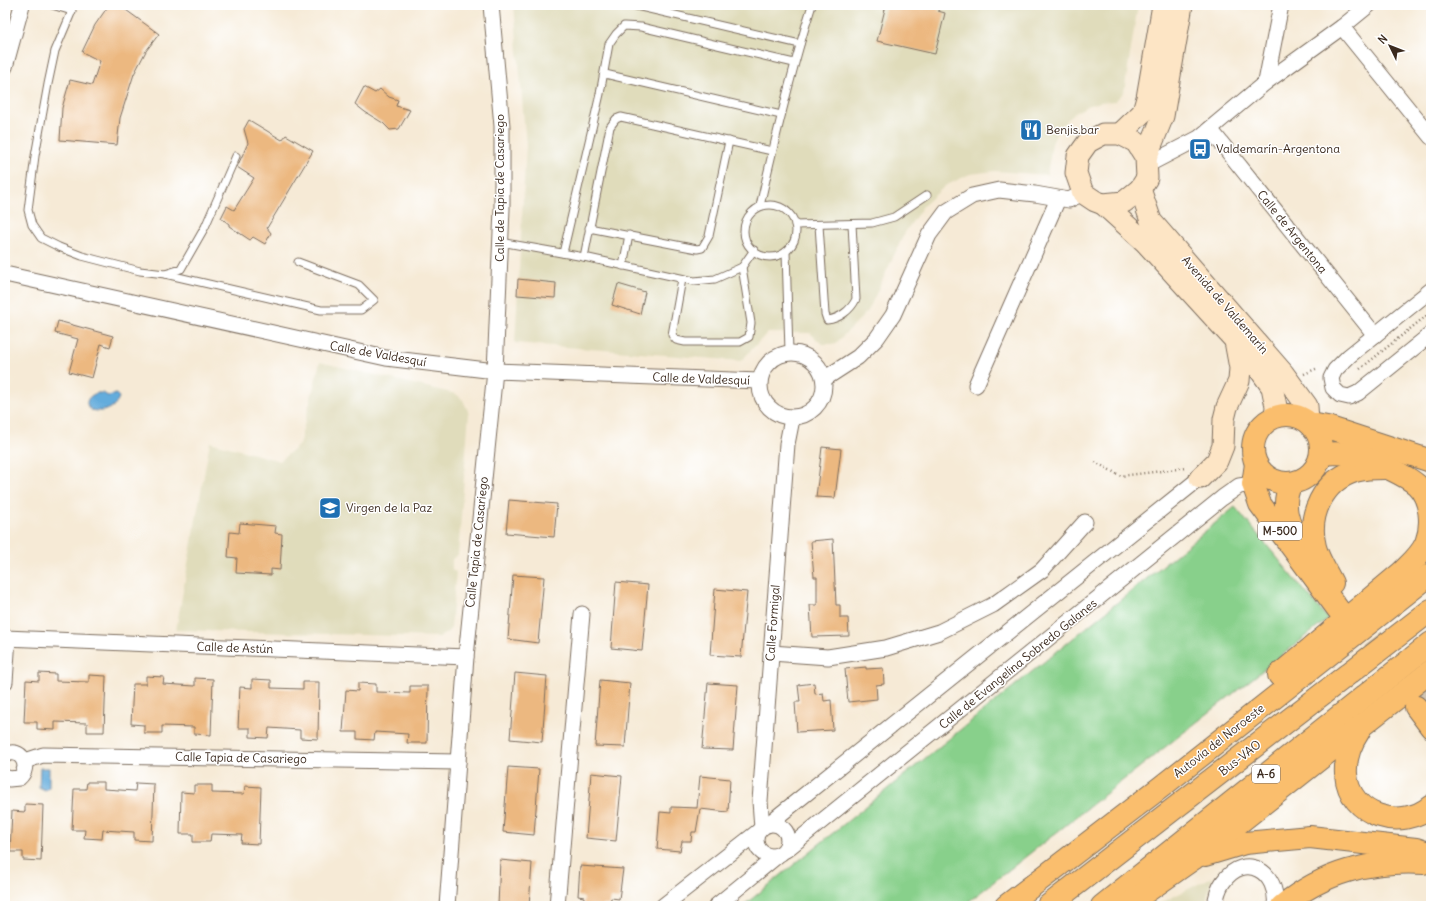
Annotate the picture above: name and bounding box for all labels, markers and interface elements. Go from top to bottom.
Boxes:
north arrow [1370,26,1410,66]
text: N [1375,32,1390,47]
street label: Calle de Tapia de Casariego [492,114,507,262]
restaurant icon: Benjis.bar [1018,117,1044,143]
place label: Benjis.bar [1046,122,1099,137]
bus stop icon: Valdemarín-Argentona [1187,136,1213,162]
place label: Valdemarín-Argentona [1216,141,1340,156]
street label: Calle de Argentona [1254,187,1331,276]
street label: Avenida de Valdemarín [1179,253,1272,357]
street label: Calle de Valdesquí [329,338,428,369]
street label: Calle de Valdesquí [652,369,750,388]
street label: Calle Tapia de Casariego [462,475,491,608]
school or university icon: Virgen de la Paz [317,495,343,521]
place label: Virgen de la Paz [346,500,432,515]
road number: M-500 [1258,522,1302,540]
street label: Calle Formigal [762,584,783,662]
street label: Calle de Evangelina Sobredo Galanes [936,595,1100,732]
street label: Calle de Astún [196,639,274,656]
street label: Autovía del Noroeste [1170,700,1267,781]
street label: Bus-VAO [1216,737,1264,779]
street label: Calle Tapia de Casariego [175,749,307,766]
road number: A-6 [1252,765,1280,783]

